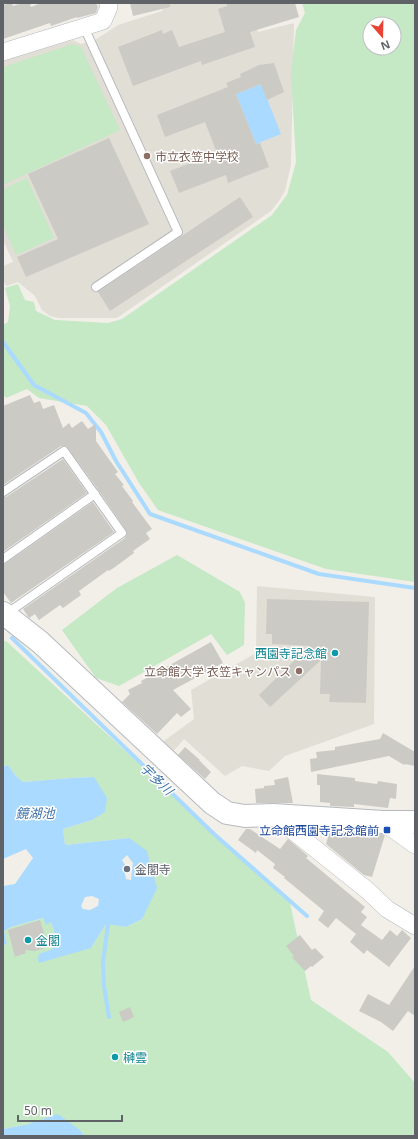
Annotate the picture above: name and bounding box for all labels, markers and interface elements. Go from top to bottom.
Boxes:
north arrow [362,16,402,56]
text: N [379,37,392,54]
place label: 市立衣笠中学校 [155,148,239,165]
marker: 市立衣笠中学校 [142,151,152,161]
place label: 西園寺記念館 [255,645,327,662]
marker: 西園寺記念館 [330,648,340,658]
place label: 立命館大学 衣笠キャンパス [144,663,291,680]
marker: 立命館大学 衣笠キャンパス [294,666,304,676]
water label: 宇多川 [137,759,179,800]
water label: 鏡湖池 [15,804,56,822]
place label: 立命館西園寺記念館前 [259,822,379,839]
marker: 立命館西園寺記念館前 [382,825,392,835]
place label: 金閣寺 [135,861,171,878]
marker: 金閣寺 [122,864,132,874]
place label: 金閣 [36,932,60,949]
marker: 金閣 [23,935,33,945]
place label: 榊雲 [123,1049,147,1066]
marker: 榊雲 [110,1052,120,1062]
scale bar [18,1097,122,1123]
text: 50 m [24,1102,52,1119]

